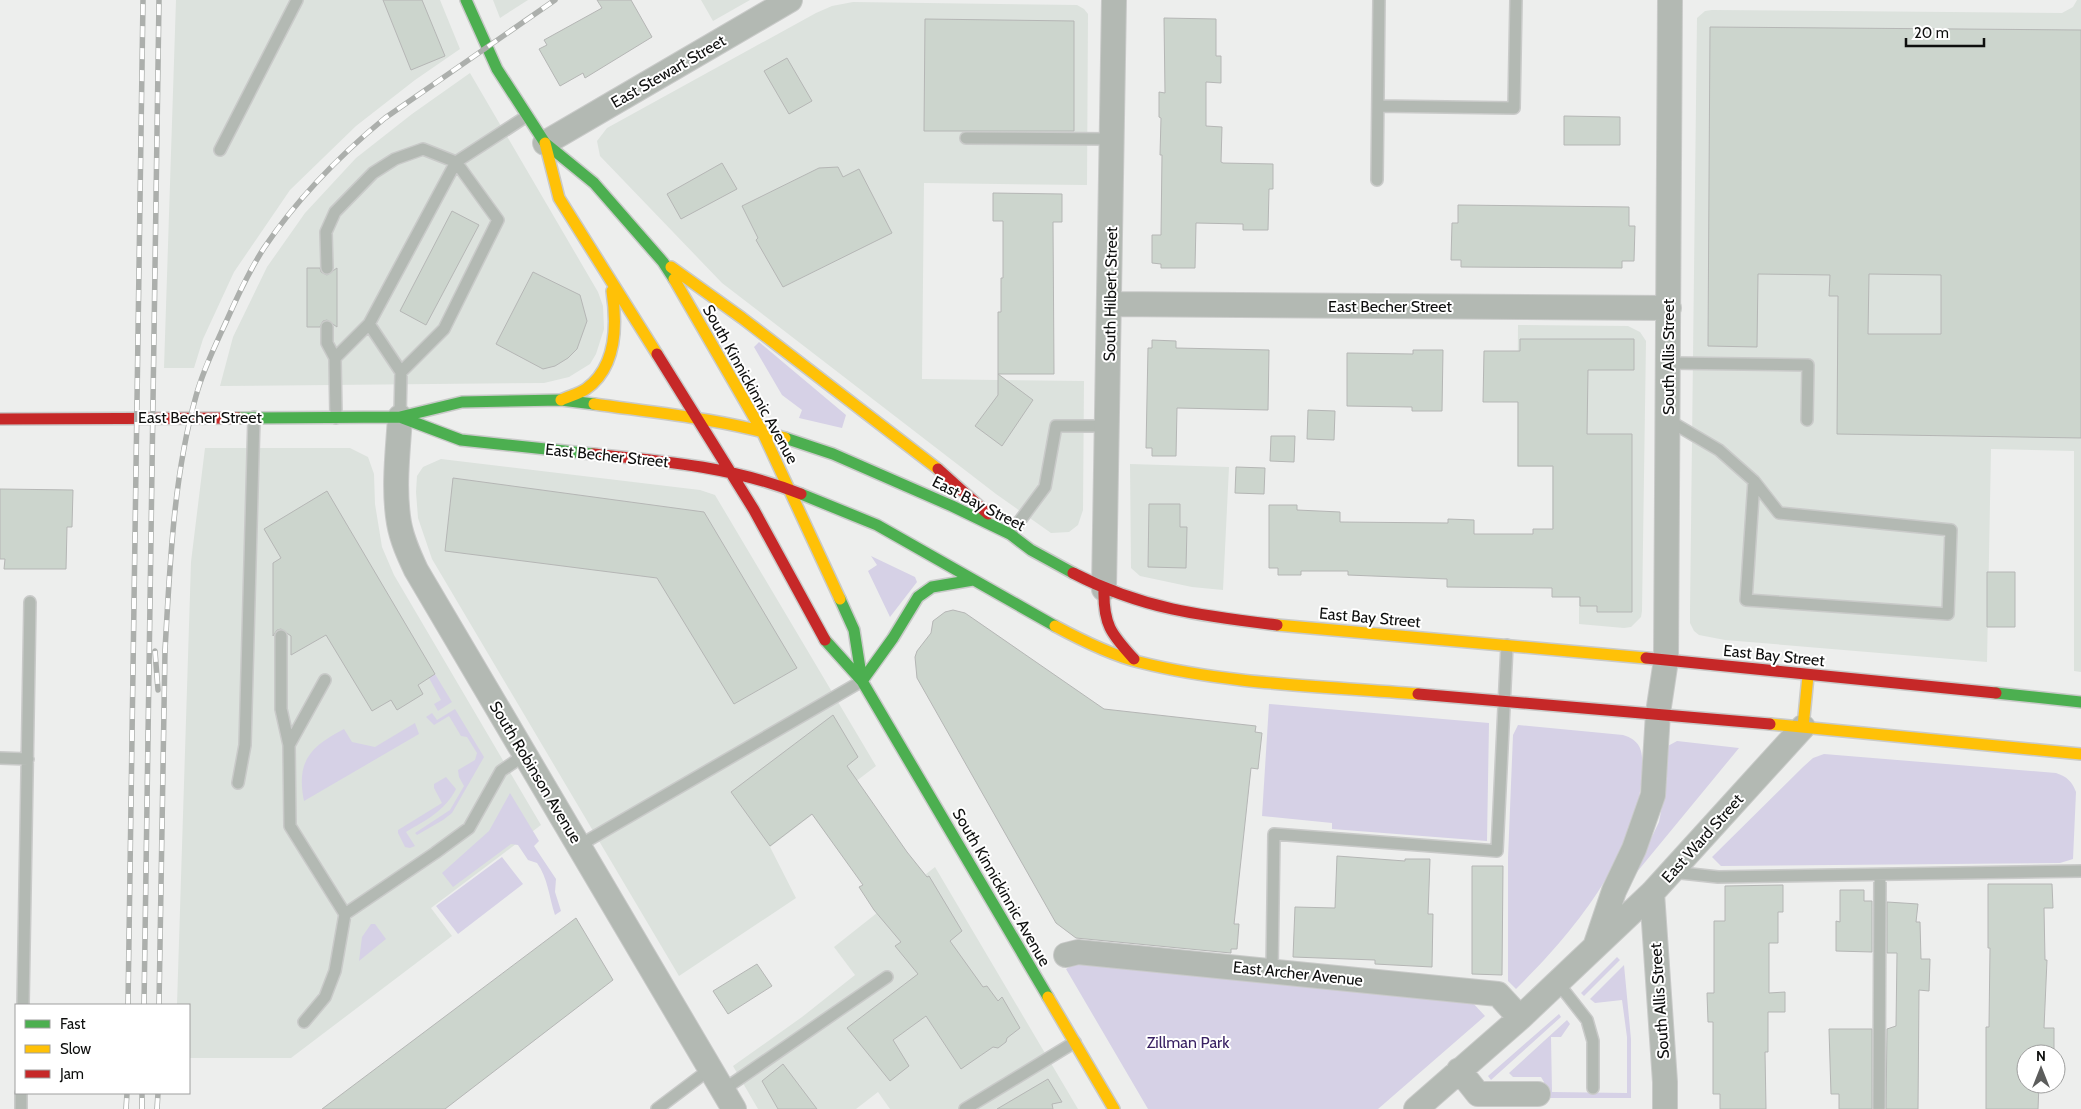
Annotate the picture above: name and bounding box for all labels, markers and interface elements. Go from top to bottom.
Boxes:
scale bar [1906,15,1984,47]
text: 20 m [1914,24,1949,42]
street label: East Stewart Street [608,31,729,112]
street label: South Hilbert Street [1100,226,1121,362]
street label: East Becher Street [1328,297,1453,316]
street label: South Allis Street [1659,298,1678,415]
street label: South Kinnickinnic Avenue [699,301,802,467]
street label: East Becher Street [138,408,263,427]
street label: East Becher Street [544,440,670,471]
street label: East Bay Street [929,472,1029,535]
street label: East Bay Street [1318,604,1422,631]
street label: East Bay Street [1722,641,1826,670]
street label: South Robinson Avenue [486,698,586,847]
street label: East Ward Street [1658,790,1748,887]
street label: South Kinnickinnic Avenue [949,805,1055,970]
street label: South Allis Street [1646,942,1673,1060]
street label: East Archer Avenue [1232,957,1364,990]
legend [15,1004,190,1094]
text: Fast [60,1015,85,1033]
park label: Zillman Park [1147,1033,1230,1052]
text: Slow [60,1040,91,1058]
north arrow [2016,1044,2066,1094]
text: N [2036,1047,2046,1065]
text: Jam [59,1065,84,1083]

